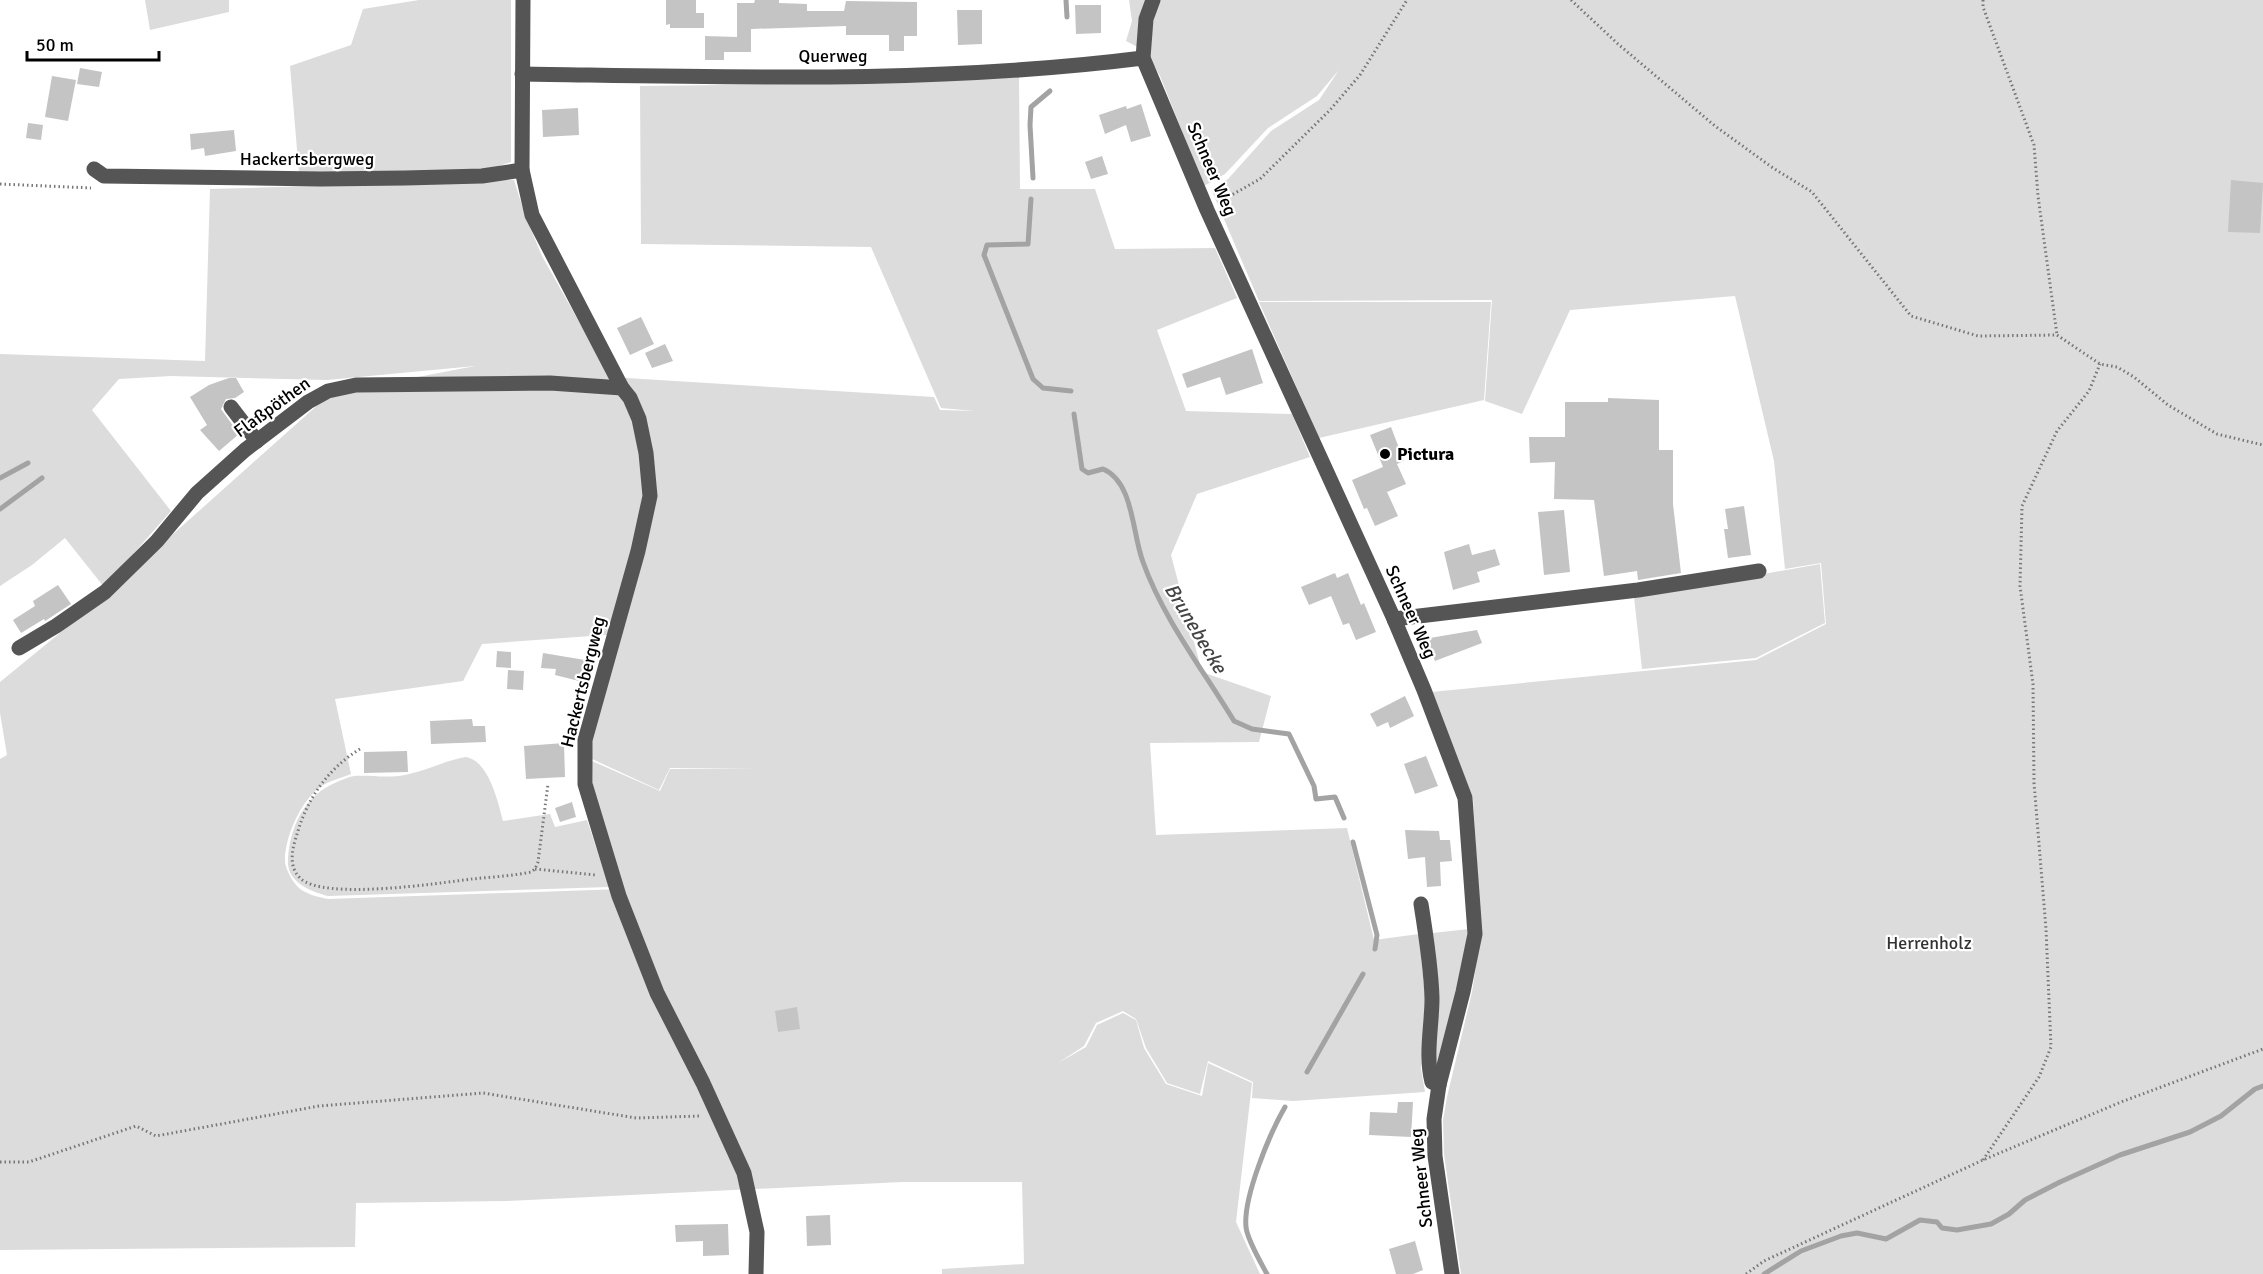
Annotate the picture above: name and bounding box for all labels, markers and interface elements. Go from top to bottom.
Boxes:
scale bar [27,24,159,62]
text: 50 m [36,34,74,56]
street label: Querweg [799,45,867,67]
street label: Schneer Weg [1182,119,1242,219]
street label: Hackertsbergweg [240,148,374,170]
street label: Flaßpöthen [230,372,314,442]
place label: Pictura [1397,443,1454,465]
marker: Pictura [1378,447,1392,461]
street label: Schneer Weg [1381,562,1441,662]
water label: Brunebecke [1159,579,1233,679]
street label: Hackertsbergweg [556,614,610,750]
park label: Herrenholz [1886,932,1972,954]
street label: Schneer Weg [1405,1127,1437,1229]

